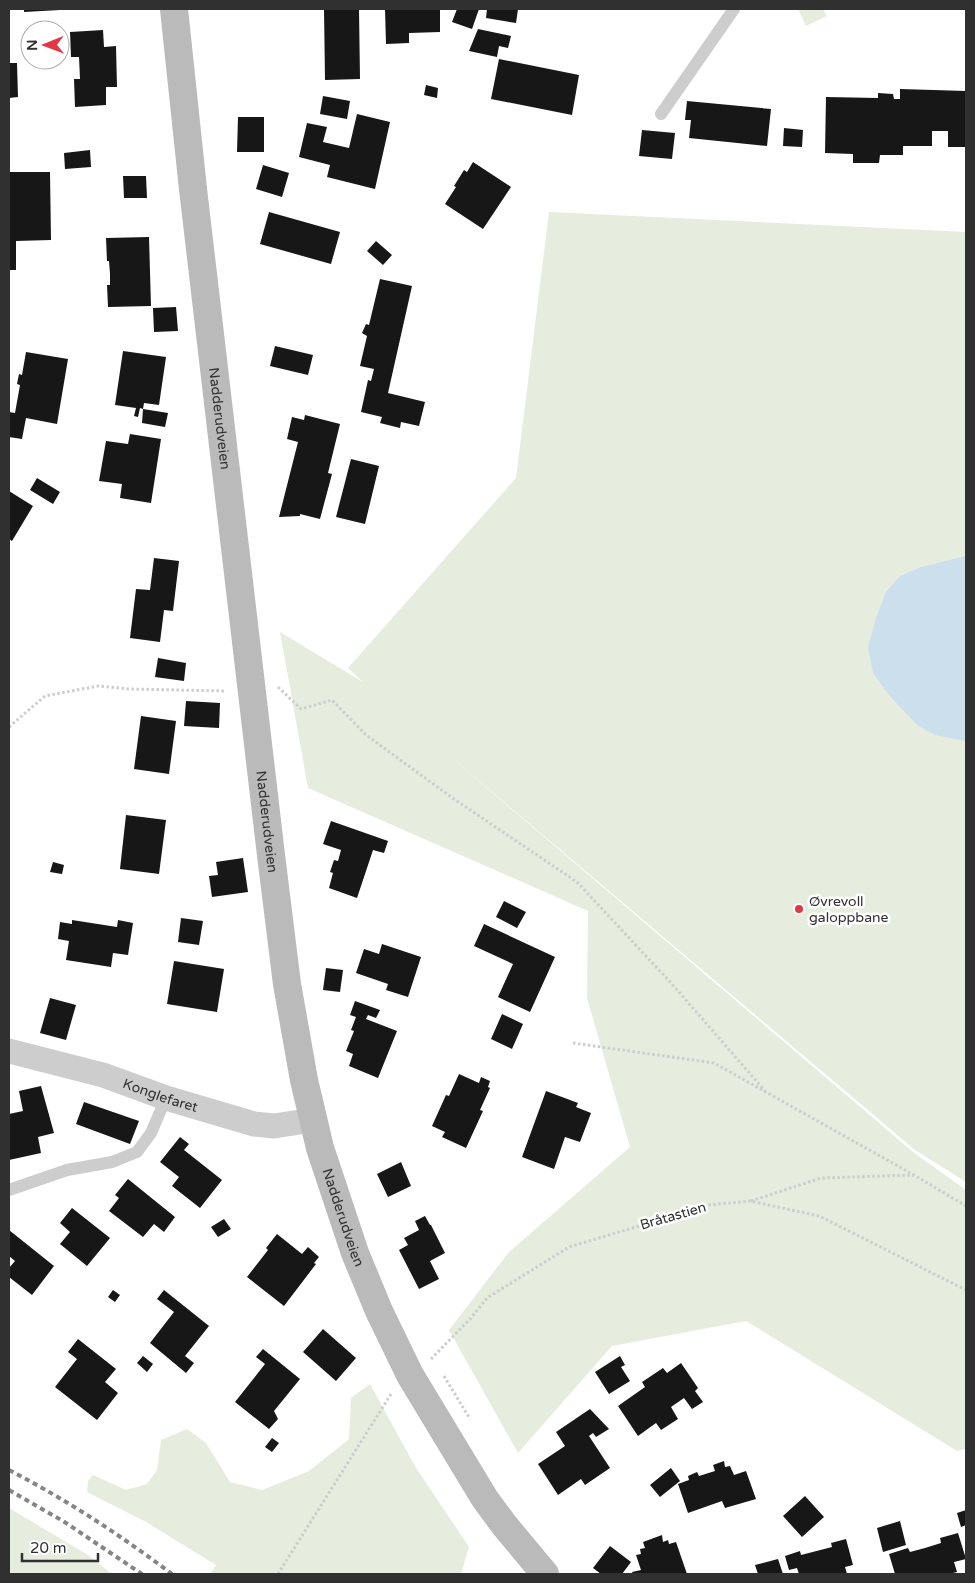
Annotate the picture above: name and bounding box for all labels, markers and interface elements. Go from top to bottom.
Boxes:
north arrow [20,20,70,70]
text: N [24,39,41,51]
street label: Nadderudveien [205,366,234,470]
street label: Nadderudveien [253,770,282,874]
place label: Øvrevoll galoppbane [809,893,889,926]
marker: Øvrevoll galoppbane [793,903,805,915]
street label: Konglefaret [121,1075,201,1116]
street label: Nadderudveien [319,1166,368,1269]
street label: Bråtastien [638,1198,708,1234]
scale bar [22,1530,99,1562]
text: 20 m [30,1539,67,1557]

